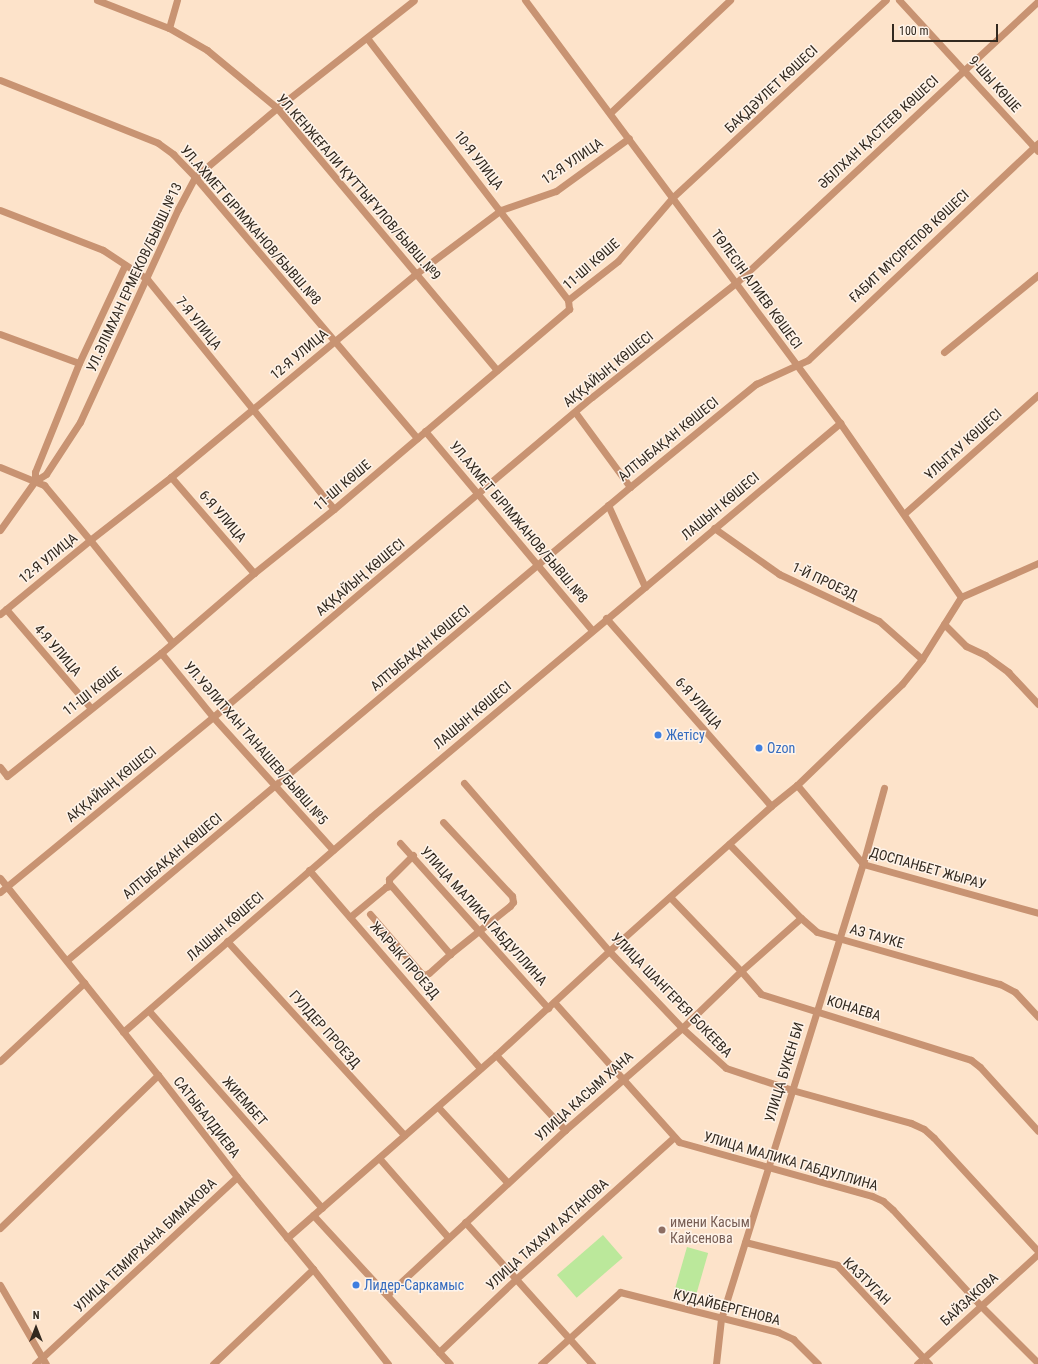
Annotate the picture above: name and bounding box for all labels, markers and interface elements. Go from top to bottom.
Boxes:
scale bar [894,16,1000,42]
text: 100 m [899,24,929,38]
street label: БАҚДӘУЛЕТ КӨШЕСI [721,42,821,136]
street label: 9-ШЫ КӨШЕ [965,52,1025,116]
street label: ӘБІЛХАН ҚАСТЕЕВ КӨШЕСI [814,72,942,192]
street label: УЛ.КЕНЖЕҒАЛИ ҚҰТТЫҒҰЛОВ/БЫВШ.№9 [274,90,444,284]
street label: 10-Я УЛИЦА [451,127,507,193]
street label: 12-Я УЛИЦА [538,134,606,188]
street label: УЛ.АХМЕТ БІРІМЖАНОВ/БЫВШ.№8 [177,142,325,308]
street label: УЛ.ӘЛІМХАН ЕРМЕКОВ/БЫВШ.№13 [83,180,185,374]
street label: ҒАБИТ МҮСІРЕПОВ КӨШЕСI [846,186,972,306]
street label: ТӨЛЕСІН АЛИЕВ КӨШЕСІ [708,226,806,352]
street label: 11-ШІ КӨШЕ [559,235,623,293]
street label: 7-Я УЛИЦА [173,293,225,353]
street label: 12-Я УЛИЦА [267,325,331,383]
street label: АҚҚАЙЫҢ КӨШЕСІ [560,328,656,410]
street label: АЛТЫБАҚАН КӨШЕСІ [614,393,722,485]
street label: ҰЛЫТАУ КӨШЕСI [921,405,1005,483]
street label: УЛ.АХМЕТ БІРІМЖАНОВ/БЫВШ.№8 [446,438,592,606]
street label: 11-ШІ КӨШЕ [310,456,374,514]
street label: ЛАШЫН КӨШЕСІ [678,469,762,543]
street label: 6-Я УЛИЦА [196,487,250,545]
street label: 12-Я УЛИЦА [15,529,81,587]
street label: АҚҚАЙЫҢ КӨШЕСІ [312,535,408,619]
street label: 1-Й ПРОЕЗД [789,558,861,604]
street label: АЛТЫБАҚАН КӨШЕСІ [367,602,473,694]
street label: 4-Я УЛИЦА [31,621,85,679]
street label: УЛ.УӘЛИТХАН ТАНАШЕВ/БЫВШ.№5 [181,658,331,828]
street label: 11-ШІ КӨШЕ [59,663,125,719]
street label: 6-Я УЛИЦА [672,674,726,732]
street label: ЛАШЫН КӨШЕСІ [430,678,514,752]
place label: Жетісу [666,727,705,743]
marker: Жетісу [653,730,663,740]
place label: Ozon [767,740,795,756]
street label: АҚҚАЙЫҢ КӨШЕСІ [63,743,159,825]
marker: Ozon [754,743,764,753]
street label: АЛТЫБАҚАН КӨШЕСІ [119,810,225,902]
street label: УЛИЦА МАЛИКА ГАБДУЛЛИНА [417,843,551,989]
street label: ДОСПАНБЕТ ЖЫРАУ [868,843,988,893]
street label: ЛАШЫН КӨШЕСІ [183,888,267,964]
street label: ЖАРЫК ПРОЕЗД [367,918,443,1002]
street label: АЗ ТАУКЕ [848,920,906,952]
street label: УЛИЦА ШАНГЕРЕЯ БОКЕЕВА [608,929,736,1061]
street label: ГУЛДЕР ПРОЕЗД [286,987,364,1071]
street label: КОНАЕВА [825,992,883,1024]
street label: УЛИЦА БУКЕН БИ [761,1020,807,1124]
street label: УЛИЦА КАСЫМ ХАНА [532,1048,636,1144]
street label: САТЫБАЛДИЕВА [170,1073,244,1161]
street label: ЖИЕМБЕТ [219,1073,271,1129]
street label: УЛИЦА МАЛИКА ГАБДУЛЛИНА [702,1128,880,1194]
street label: УЛИЦА ТЕМИРХАНА БИМАКОВА [70,1174,220,1316]
street label: УЛИЦА ТАХАУИ АХТАНОВА [482,1175,612,1293]
place label: имени Касым Кайсенова [670,1214,750,1246]
marker: имени Касым Кайсенова [657,1225,667,1235]
street label: КАЗТУГАН [840,1254,894,1308]
street label: БАЙЗАКОВА [937,1269,1001,1329]
place label: Лидер-Саркамыс [364,1277,464,1293]
marker: Лидер-Саркамыс [351,1280,361,1290]
street label: КУДАЙБЕРГЕНОВА [672,1286,782,1328]
north arrow [16,1308,56,1348]
text: N [33,1309,39,1322]

